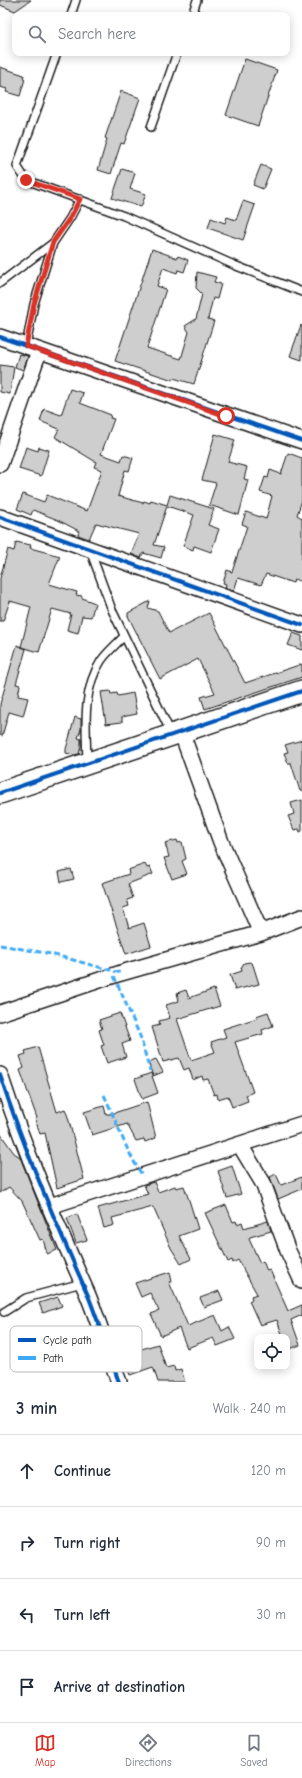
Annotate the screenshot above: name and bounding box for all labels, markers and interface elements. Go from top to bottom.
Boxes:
search box [12,12,290,56]
icon: search [26,23,48,45]
text: Search here [58,25,136,43]
route end [17,171,35,189]
route start [217,407,235,425]
legend [10,1326,142,1372]
text: Cycle path [43,1334,92,1347]
map controls [254,1334,290,1370]
button: locate [254,1334,290,1370]
text: Path [43,1352,64,1365]
text: 3 min [16,1399,57,1418]
text: Walk · 240 m [213,1401,286,1416]
icon: ahead [16,1460,38,1482]
text: Continue [54,1462,111,1480]
text: 120 m [251,1463,286,1478]
icon: right [16,1532,38,1554]
text: Turn right [54,1534,120,1552]
text: 90 m [256,1535,286,1550]
icon: left [16,1604,38,1626]
text: Turn left [54,1606,110,1624]
text: 30 m [256,1607,286,1622]
icon: arrive [16,1676,38,1698]
text: Arrive at destination [54,1678,185,1696]
tab: Map [34,1732,56,1769]
tab: Directions [125,1732,172,1769]
tab: Saved [240,1732,268,1769]

